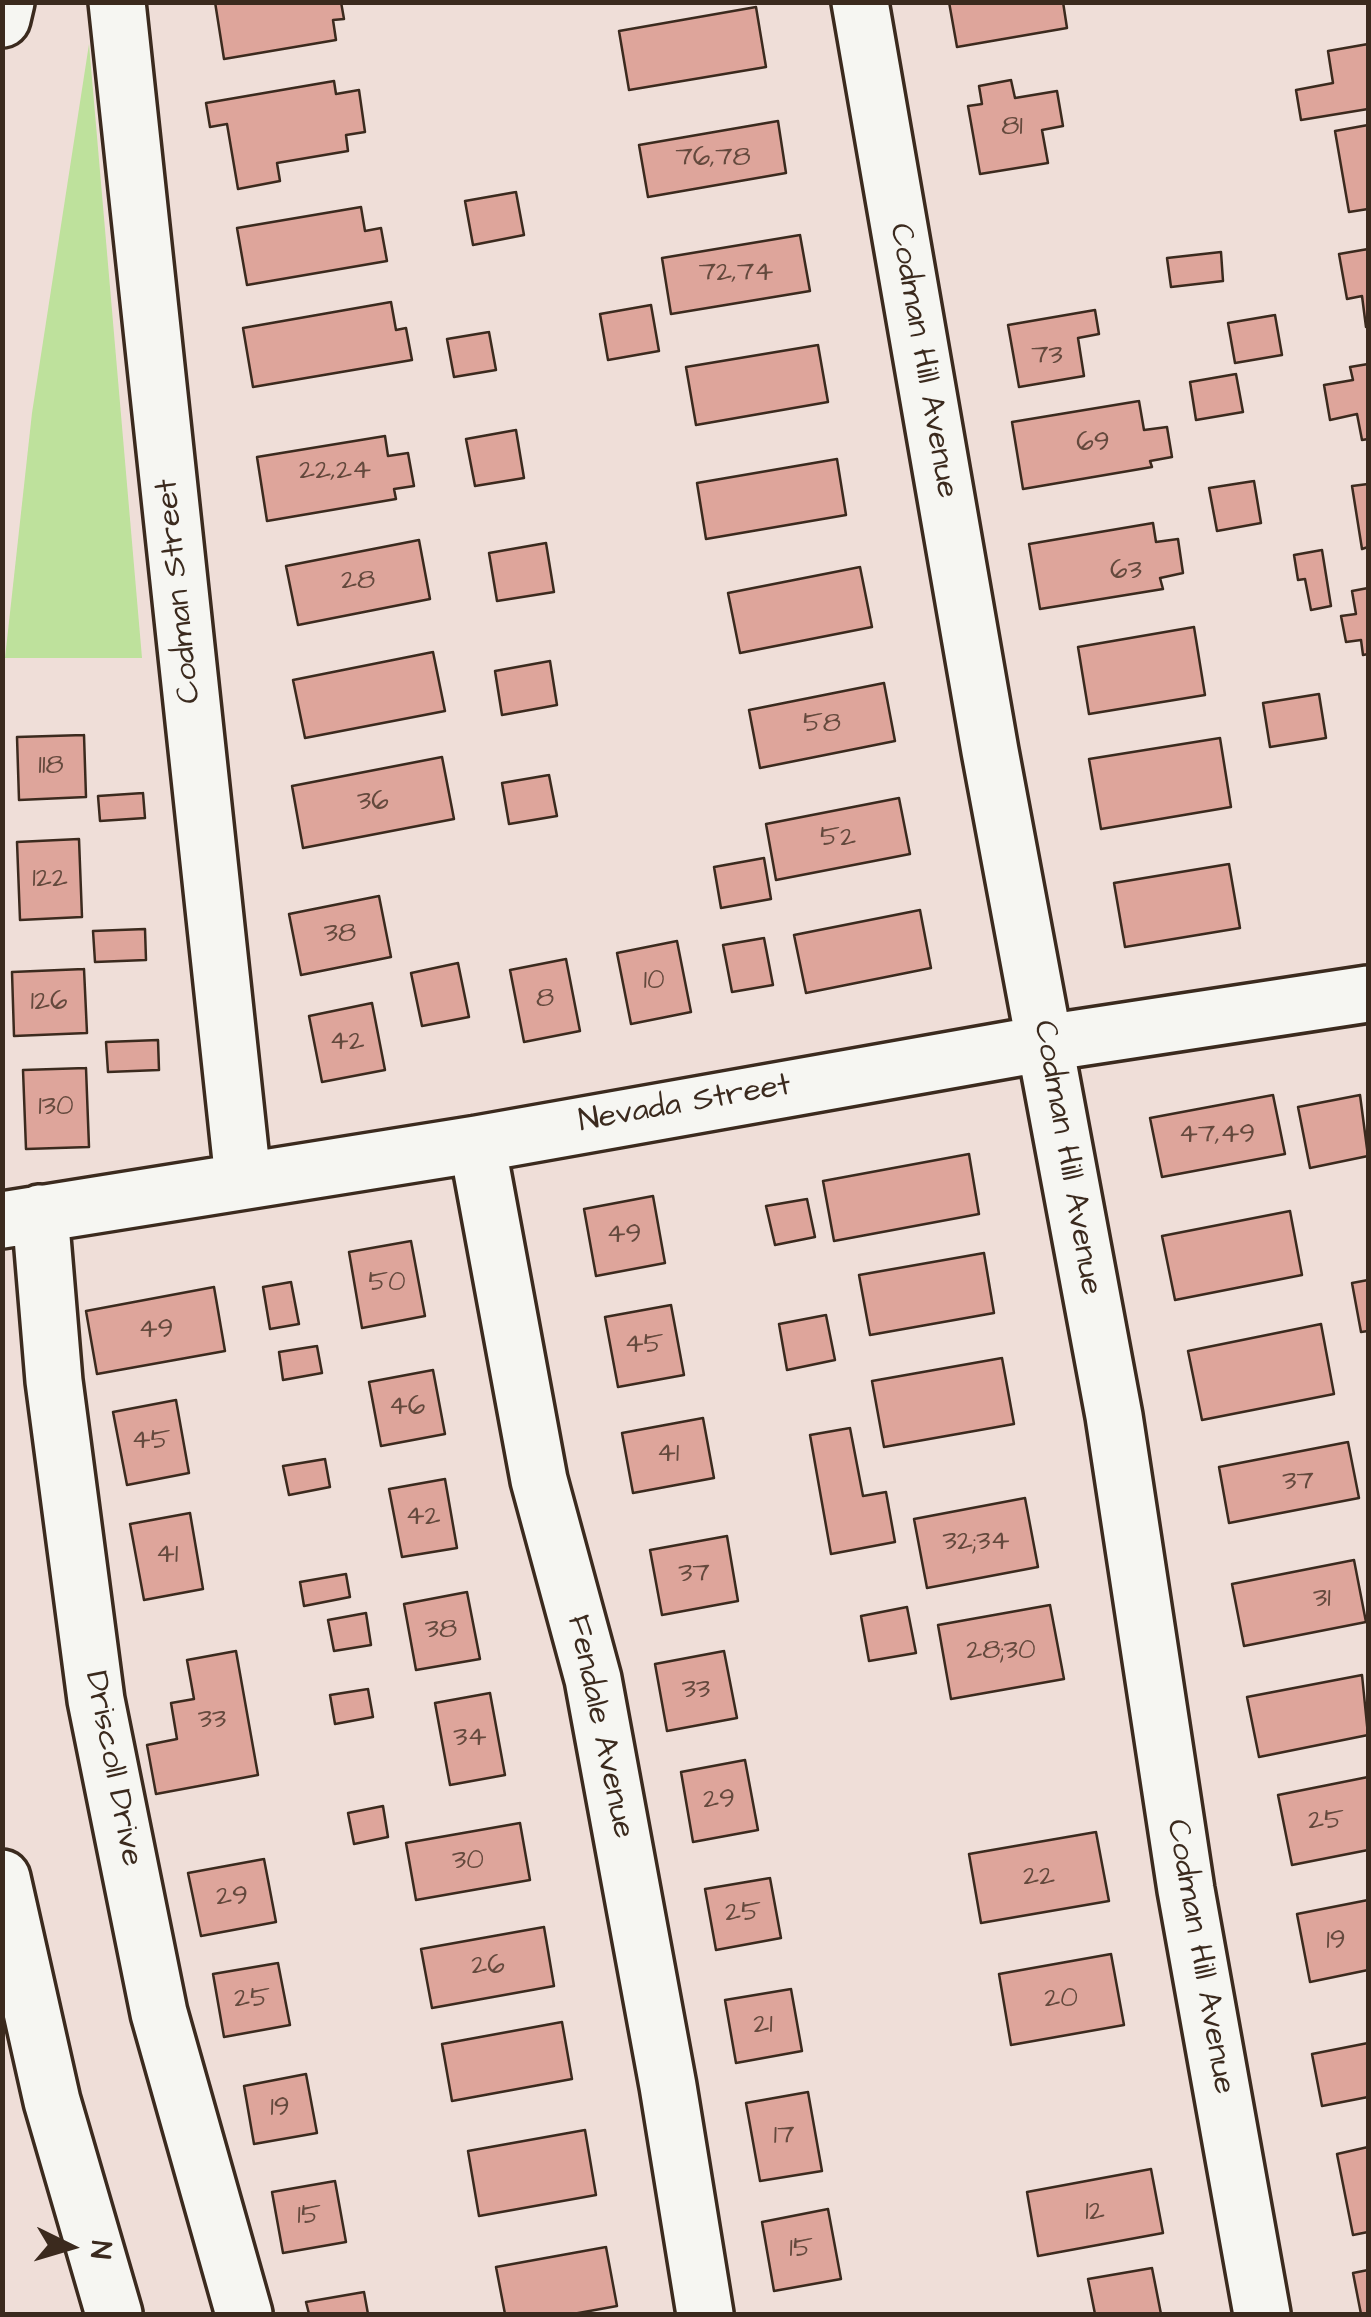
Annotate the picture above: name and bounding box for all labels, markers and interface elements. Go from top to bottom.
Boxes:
house number: 81 [1001,111,1023,145]
house number: 76,78 [675,142,751,176]
street label: Codman Hill Avenue [879,221,965,501]
house number: 72,74 [699,257,773,291]
house number: 73 [1031,340,1063,374]
house number: 69 [1076,427,1110,461]
house number: 22,24 [299,455,371,489]
street label: Codman Street [149,477,211,705]
house number: 63 [1110,555,1142,589]
house number: 28 [341,565,375,599]
house number: 58 [803,708,841,742]
house number: 118 [38,750,64,784]
house number: 36 [357,786,389,820]
house number: 52 [820,822,856,856]
house number: 122 [32,863,68,897]
house number: 38 [324,918,356,952]
house number: 10 [643,965,665,999]
house number: 8 [536,983,554,1017]
house number: 126 [30,986,68,1020]
street label: Codman Hill Avenue [1023,1018,1109,1298]
house number: 42 [329,1026,365,1060]
street label: Nevada Street [576,1067,794,1143]
house number: 130 [38,1091,74,1125]
house number: 47,49 [1179,1119,1255,1153]
house number: 49 [606,1219,642,1253]
house number: 50 [368,1267,406,1301]
house number: 49 [138,1314,174,1348]
house number: 45 [625,1329,663,1363]
house number: 46 [389,1391,425,1425]
house number: 45 [132,1425,170,1459]
house number: 41 [657,1438,679,1472]
house number: 37 [1282,1466,1314,1500]
house number: 42 [405,1501,441,1535]
house number: 32;34 [942,1526,1010,1560]
house number: 41 [156,1539,178,1573]
house number: 37 [678,1558,710,1592]
house number: 31 [1313,1583,1331,1617]
street label: Fendale Avenue [557,1612,641,1842]
house number: 38 [425,1614,457,1648]
house number: 28;30 [966,1635,1036,1669]
street label: Driscoll Drive [74,1668,150,1870]
house number: 33 [682,1674,710,1708]
house number: 33 [198,1704,226,1738]
house number: 34 [453,1722,487,1756]
house number: 29 [703,1784,735,1818]
house number: 25 [1308,1805,1344,1839]
street label: Codman Hill Avenue [1156,1817,1242,2097]
house number: 30 [452,1845,484,1879]
house number: 22 [1023,1861,1055,1895]
house number: 29 [216,1881,248,1915]
house number: 25 [725,1897,761,1931]
house number: 19 [1326,1925,1346,1959]
house number: 26 [471,1950,505,1984]
house number: 25 [234,1983,270,2017]
house number: 20 [1044,1983,1078,2017]
house number: 21 [753,2009,773,2043]
house number: 19 [270,2092,290,2126]
house number: 17 [774,2120,794,2154]
house number: 12 [1085,2196,1105,2230]
north arrow [20,2197,120,2297]
house number: 15 [297,2200,321,2234]
house number: 15 [789,2233,813,2267]
text: N [80,2239,121,2260]

